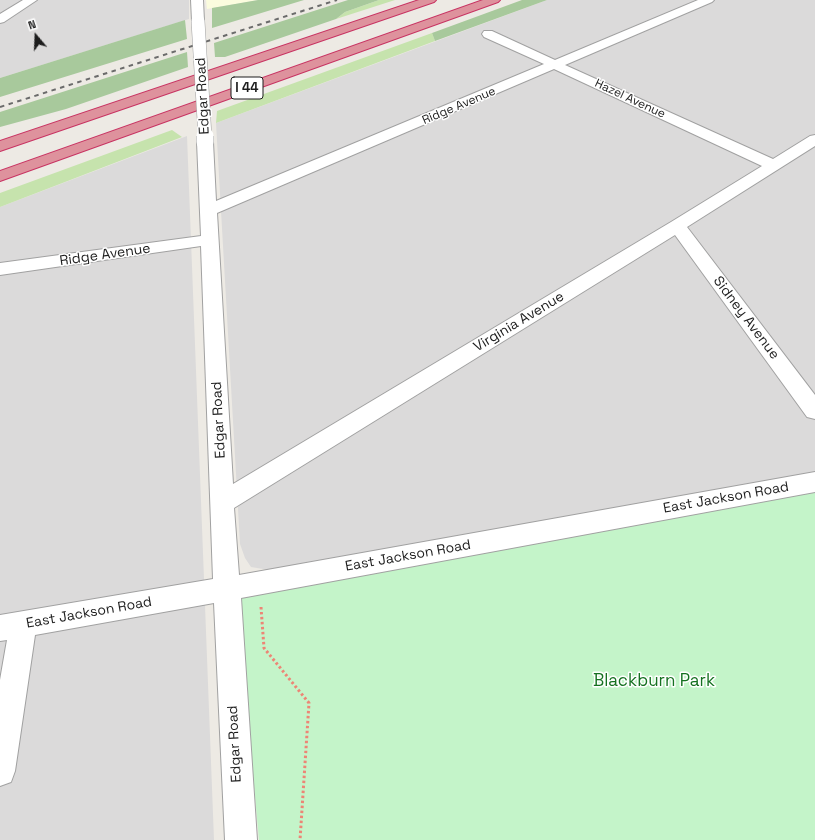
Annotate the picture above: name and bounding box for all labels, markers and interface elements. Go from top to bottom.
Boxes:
north arrow [16,16,56,56]
text: N [26,17,38,32]
street label: Edgar Road [193,57,213,135]
street label: Hazel Avenue [592,76,668,122]
road number: I 44 [231,77,263,99]
street label: Ridge Avenue [420,84,498,128]
street label: Ridge Avenue [58,240,152,270]
street label: Sidney Avenue [709,273,783,363]
street label: Virginia Avenue [471,288,567,356]
street label: Edgar Road [209,381,229,459]
street label: East Jackson Road [662,479,790,517]
street label: East Jackson Road [344,537,472,575]
street label: East Jackson Road [25,594,153,632]
park label: Blackburn Park [593,671,715,691]
street label: Edgar Road [225,705,245,783]

